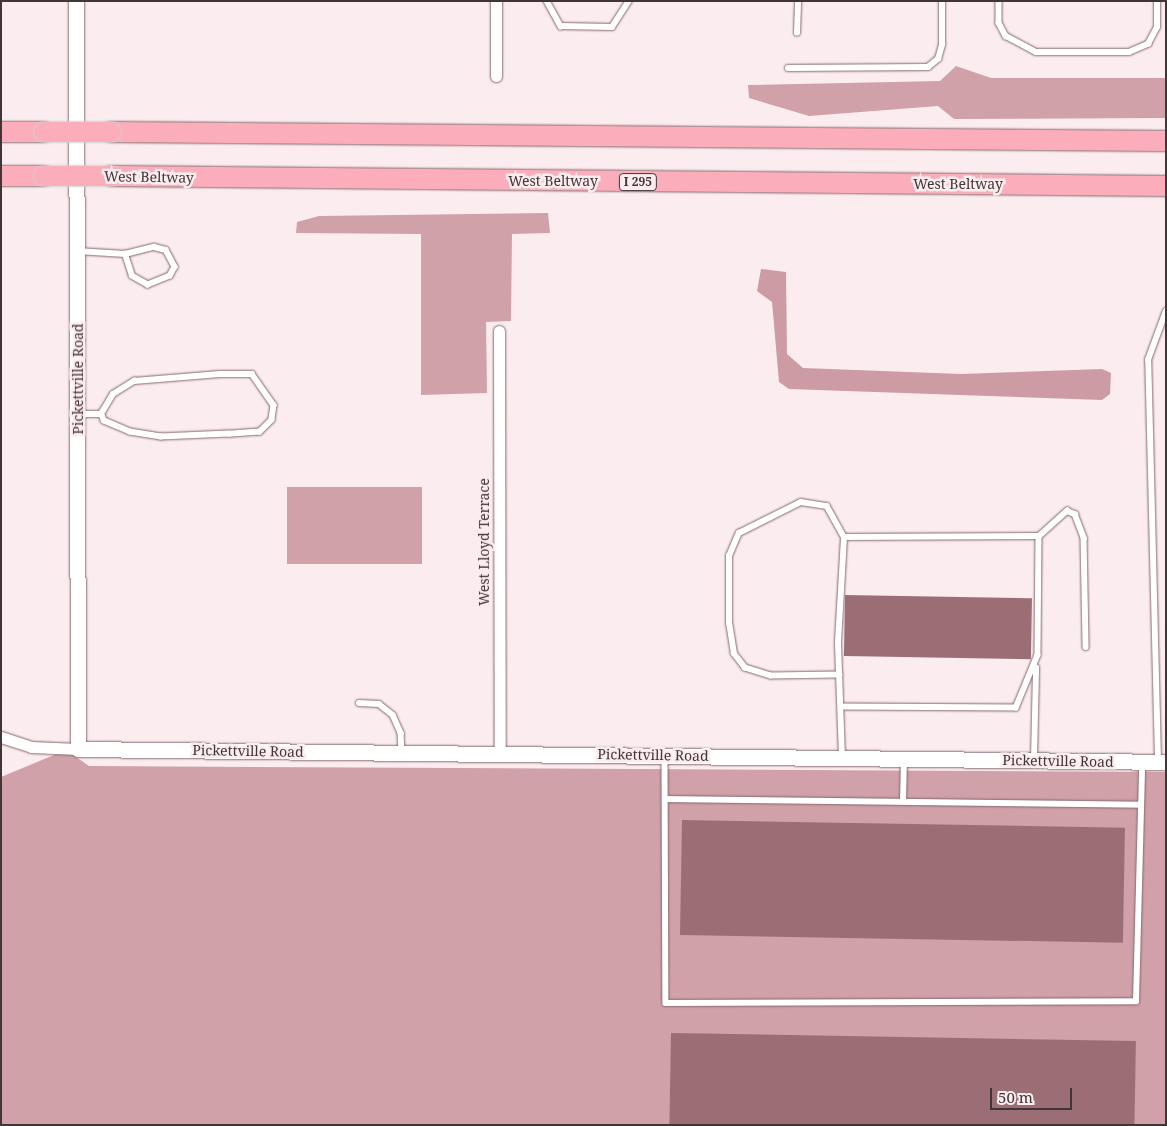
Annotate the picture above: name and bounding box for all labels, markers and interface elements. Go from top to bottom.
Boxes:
street label: West Beltway [104,168,194,186]
road number: I 295 [618,172,658,192]
street label: West Beltway [508,173,598,189]
street label: West Beltway [913,176,1003,192]
street label: Pickettville Road [70,323,86,435]
street label: West Lloyd Terrace [476,478,492,606]
street label: Pickettville Road [192,742,304,760]
street label: Pickettville Road [597,746,709,764]
street label: Pickettville Road [1002,752,1114,770]
scale bar [992,1078,1074,1110]
text: 50 m [998,1087,1033,1107]

